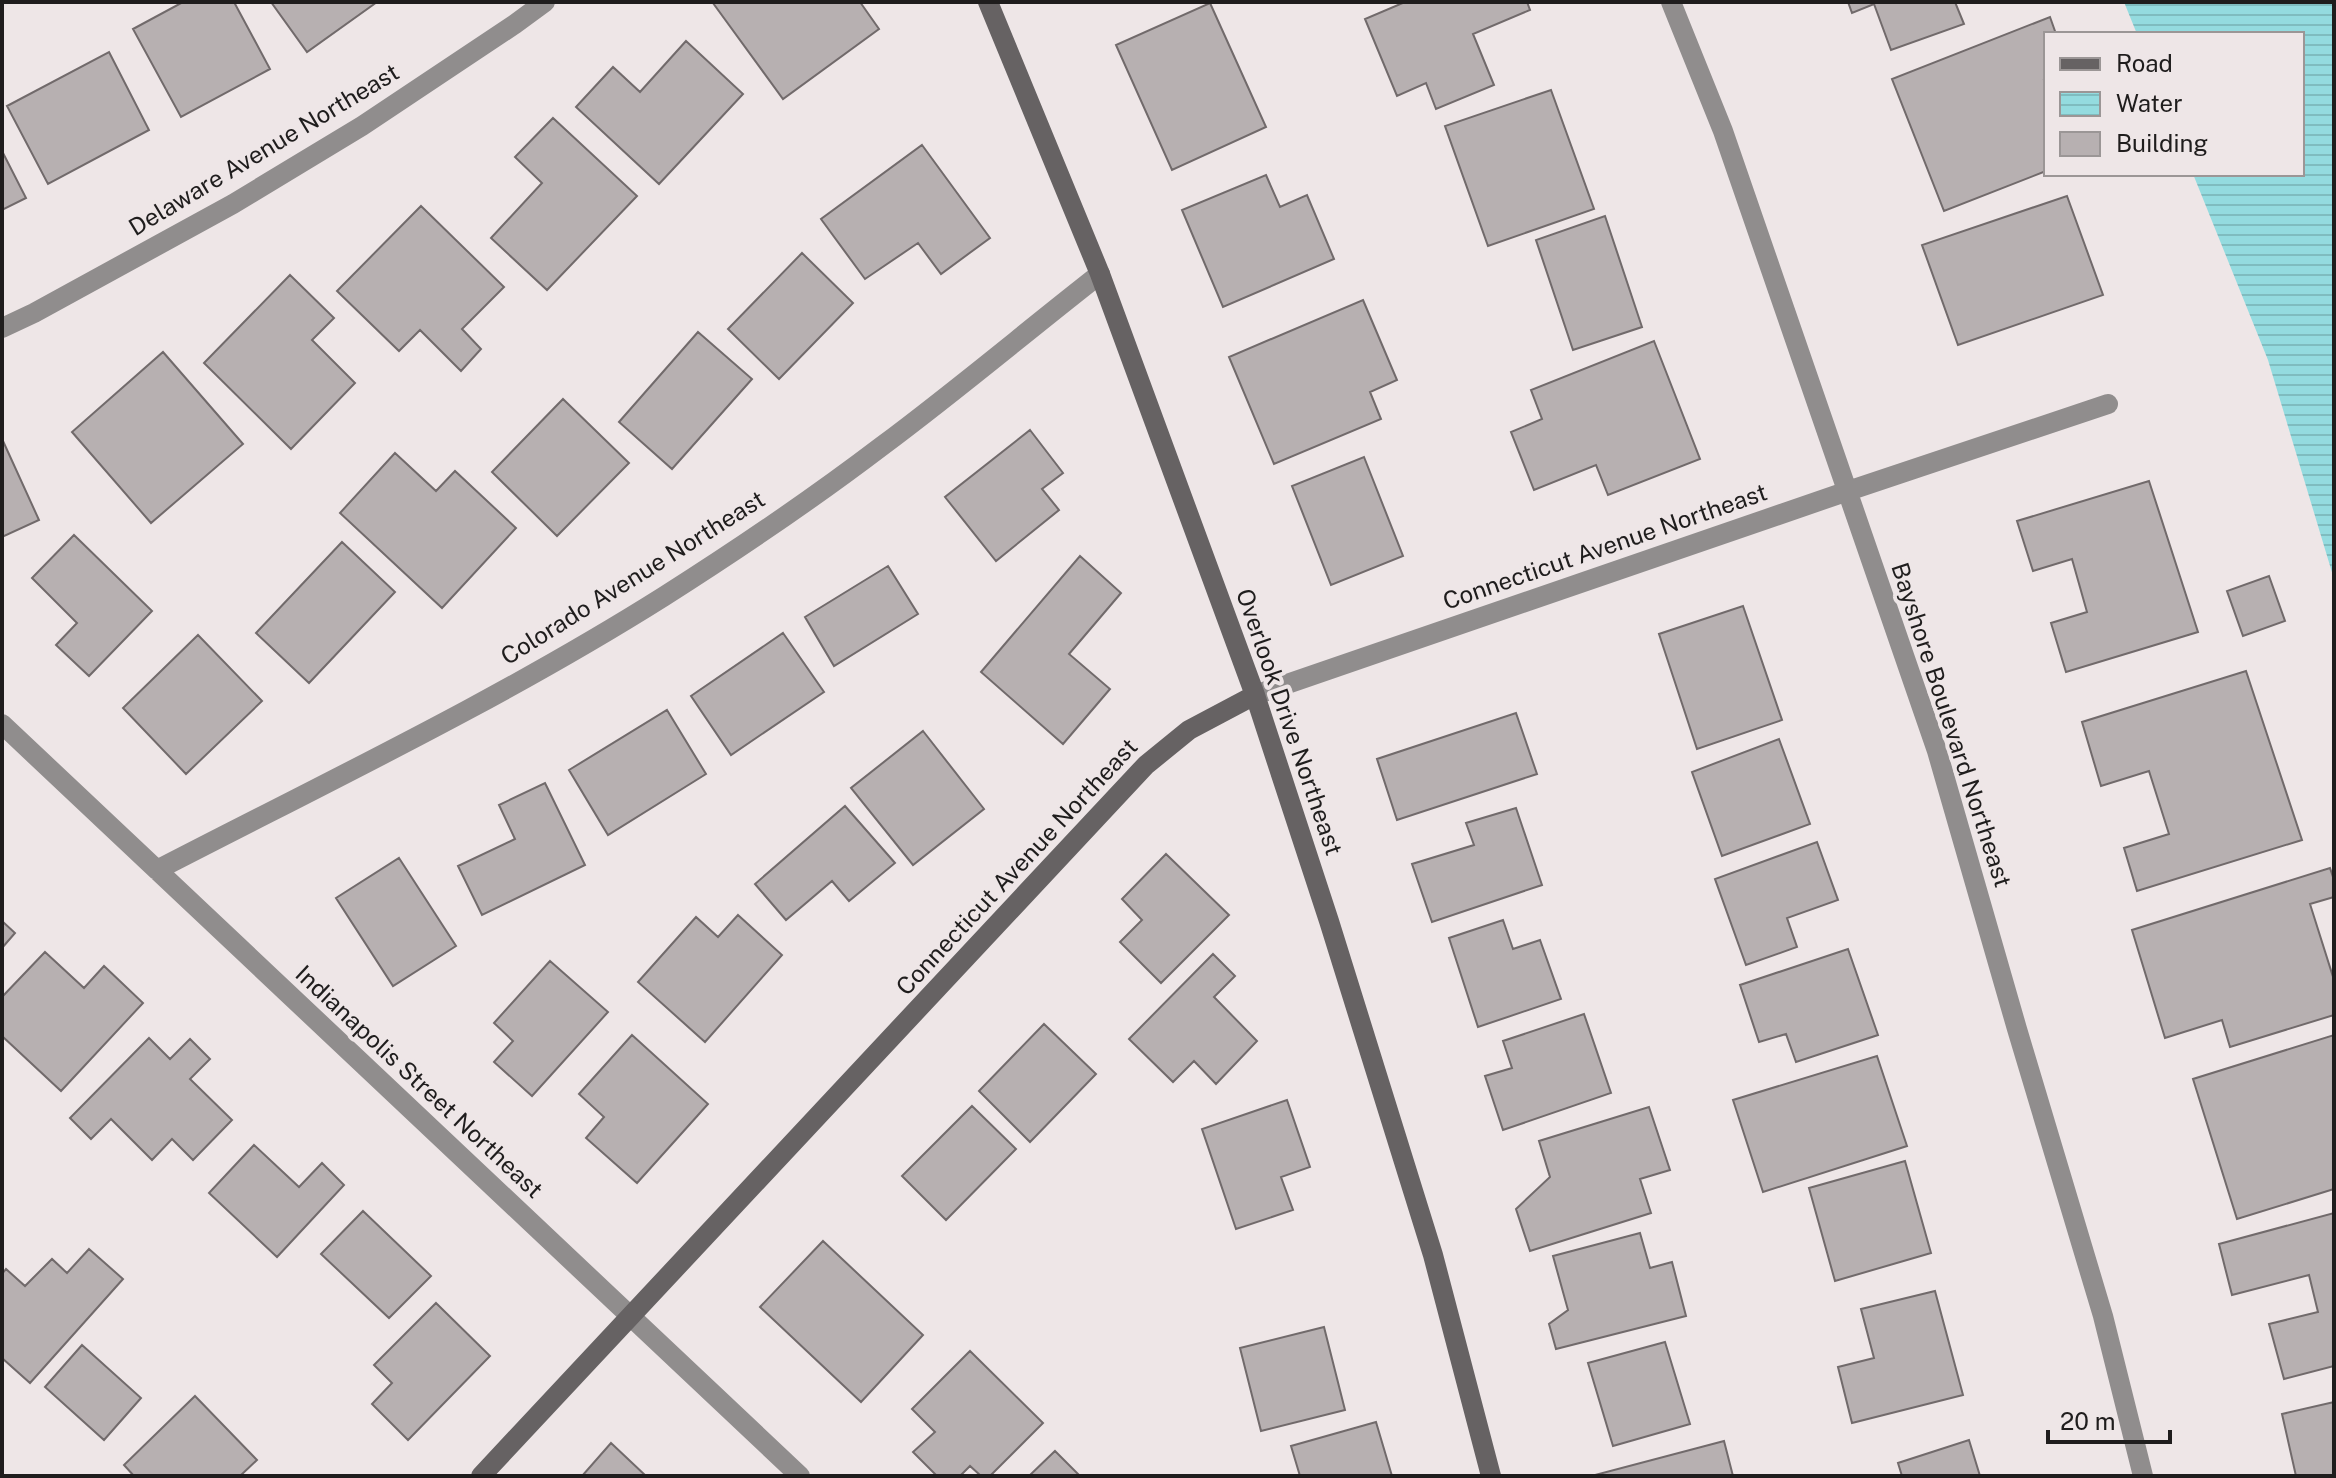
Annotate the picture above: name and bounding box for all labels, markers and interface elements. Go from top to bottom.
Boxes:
legend [2044,32,2304,176]
text: Road [2116,49,2173,77]
street label: Delaware Avenue Northeast [123,57,404,241]
text: Water [2116,89,2183,117]
text: Building [2116,129,2208,157]
street label: Connecticut Avenue Northeast [1439,477,1770,615]
street label: Colorado Avenue Northeast [495,484,770,670]
street label: Bayshore Boulevard Northeast [1886,559,2018,890]
street label: Overlook Drive Northeast [1231,585,1349,859]
street label: Connecticut Avenue Northeast [890,732,1143,1000]
street label: Indianapolis Street Northeast [290,959,549,1203]
scale bar [2048,1394,2170,1444]
text: 20 m [2060,1407,2116,1435]

